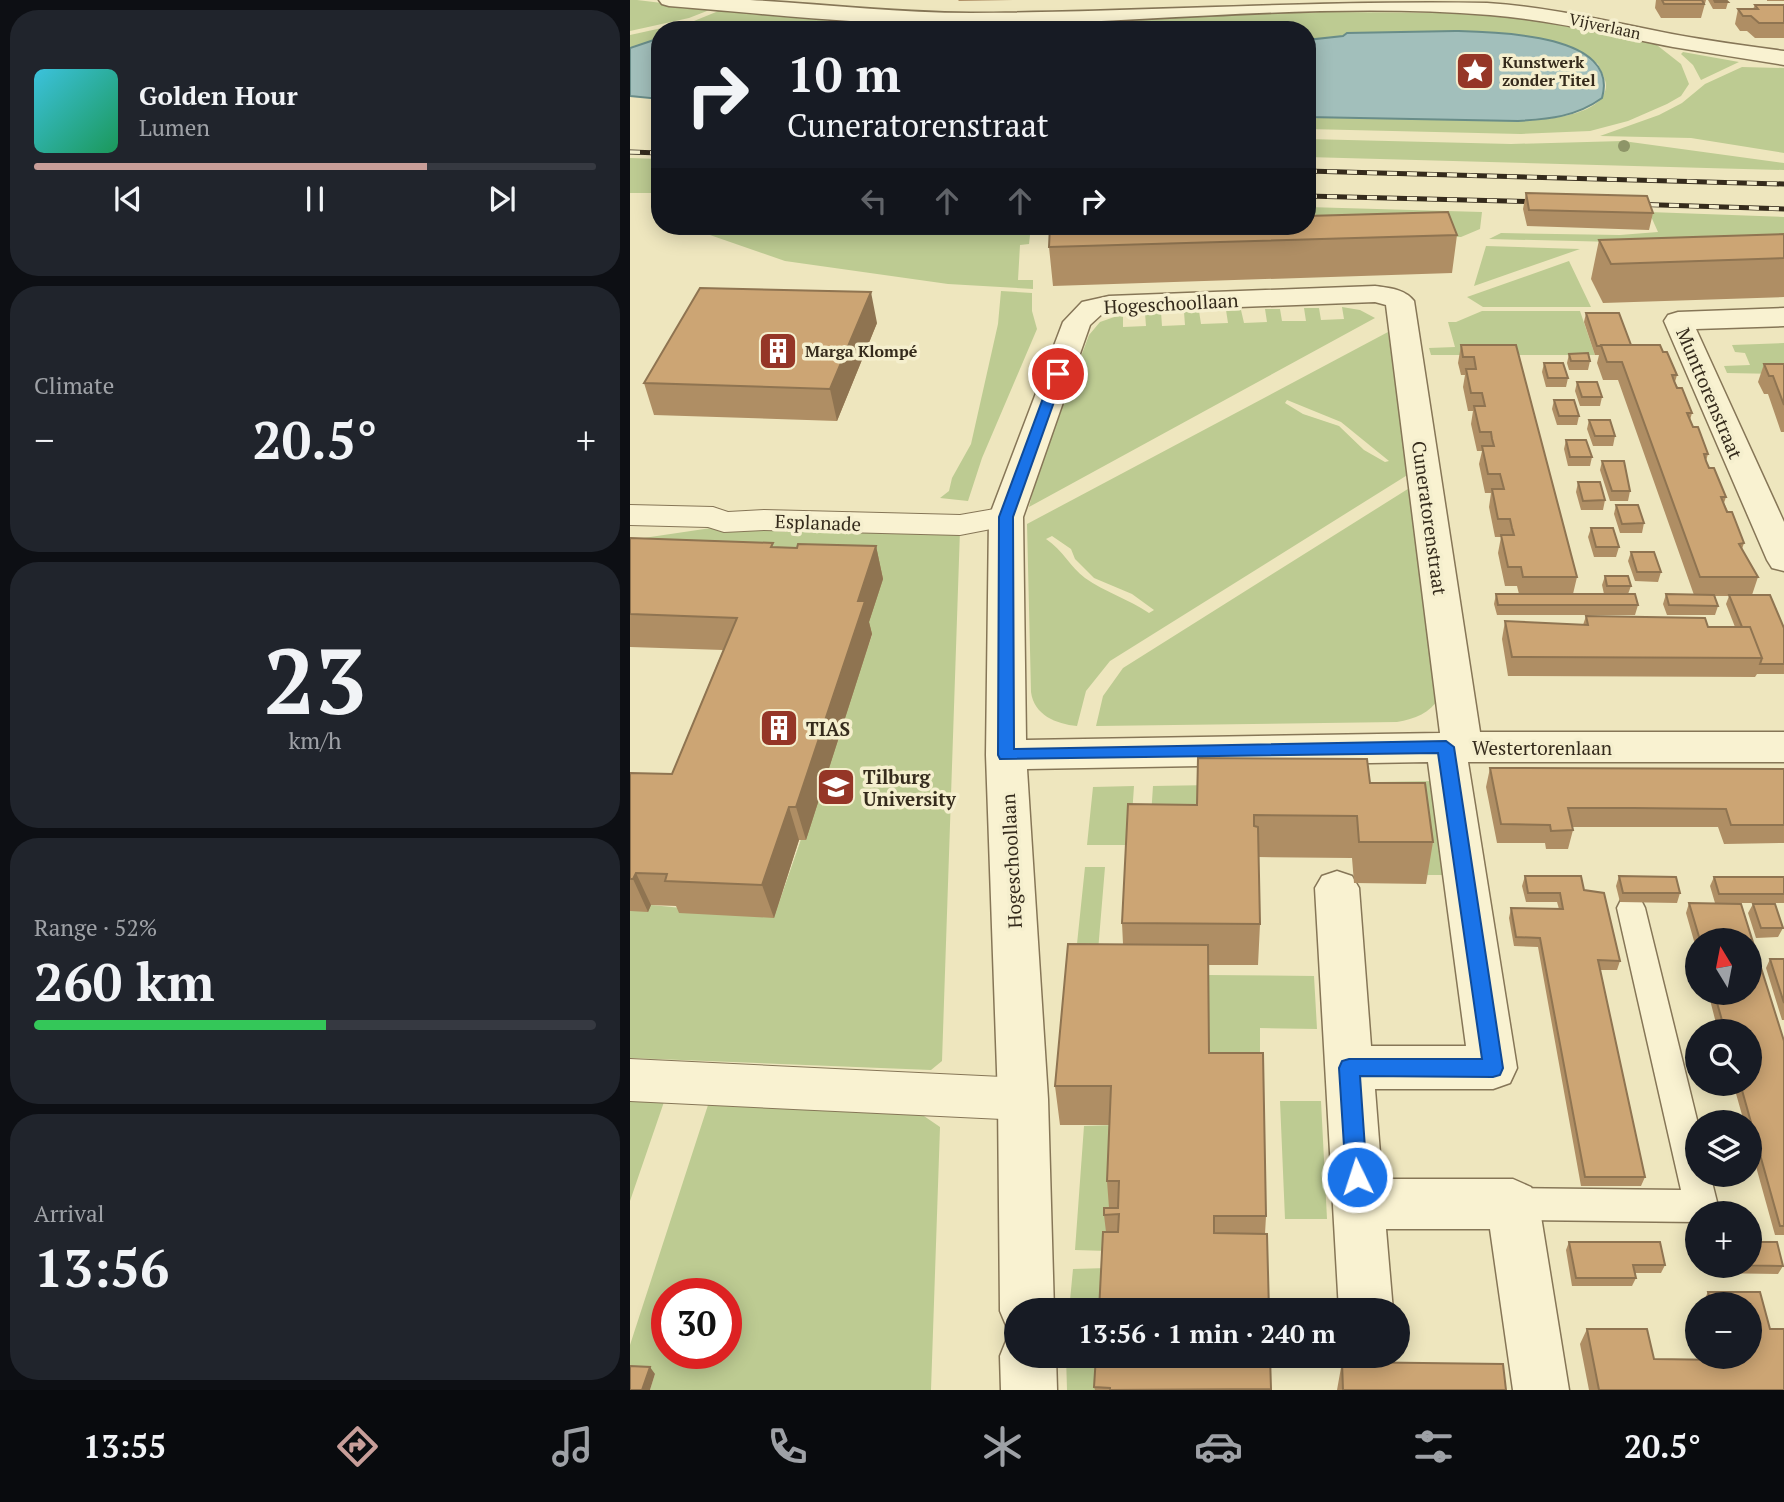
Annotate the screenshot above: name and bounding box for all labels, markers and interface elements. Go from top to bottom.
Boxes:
street label: Vijverlaan [1567,8,1643,44]
text: 10 m [787,41,901,106]
icon: right [672,49,763,140]
place icon: Kunstwerk zonder Titel [1454,50,1496,92]
place label: Kunstwerk zonder Titel [1502,51,1596,91]
text: Golden Hour [139,78,298,112]
text: Cuneratorenstraat [787,104,1049,146]
text: Lumen [139,112,210,143]
icon: previous [109,180,147,218]
icon: pause [296,180,334,218]
icon: next [483,180,521,218]
icon: left [855,182,893,220]
icon: ahead [928,182,966,220]
icon: ahead [1001,182,1039,220]
icon: right [1074,182,1112,220]
street label: Hogeschoollaan [1103,287,1239,319]
street label: Munttorenstraat [1671,324,1749,462]
building icon: Marga Klompé [757,330,799,372]
place label: Marga Klompé [805,340,918,362]
pin [1028,344,1088,404]
icon: arrive [1039,355,1077,393]
text: Climate [34,370,114,401]
text: 20.5° [252,405,378,474]
text: − [34,415,54,465]
text: + [576,415,596,465]
street label: Cuneratorenstraat [1407,439,1453,597]
street label: Esplanade [774,508,862,536]
text: 23 [264,619,366,740]
building icon: TIAS [758,707,800,749]
place label: TIAS [806,716,850,741]
text: km/h [288,725,342,756]
street label: Westertorenlaan [1472,735,1612,760]
place label: Tilburg University [863,764,957,811]
school or university icon: Tilburg University [815,766,857,808]
street label: Hogeschoollaan [995,793,1027,929]
text: Range · 52% [34,912,157,943]
north arrow [1685,928,1762,1004]
map controls [1685,928,1762,1369]
text: 260 km [34,947,215,1016]
button: search [1685,1019,1762,1096]
button: layers [1685,1110,1762,1187]
position arrow [1320,1140,1394,1214]
text: Arrival [34,1198,105,1229]
button: + [1685,1201,1762,1278]
text: 13:56 [34,1233,169,1302]
speed limit sign: 30 [651,1278,742,1369]
button: − [1685,1292,1762,1369]
text: 13:56 · 1 min · 240 m [1078,1316,1336,1350]
icon: directions [333,1422,382,1471]
icon: music [548,1422,597,1471]
icon: phone [763,1422,812,1471]
icon: climate [978,1422,1027,1471]
icon: car [1194,1422,1243,1471]
icon: filters [1409,1422,1458,1471]
text: 13:55 [83,1425,166,1467]
text: 20.5° [1624,1425,1701,1467]

